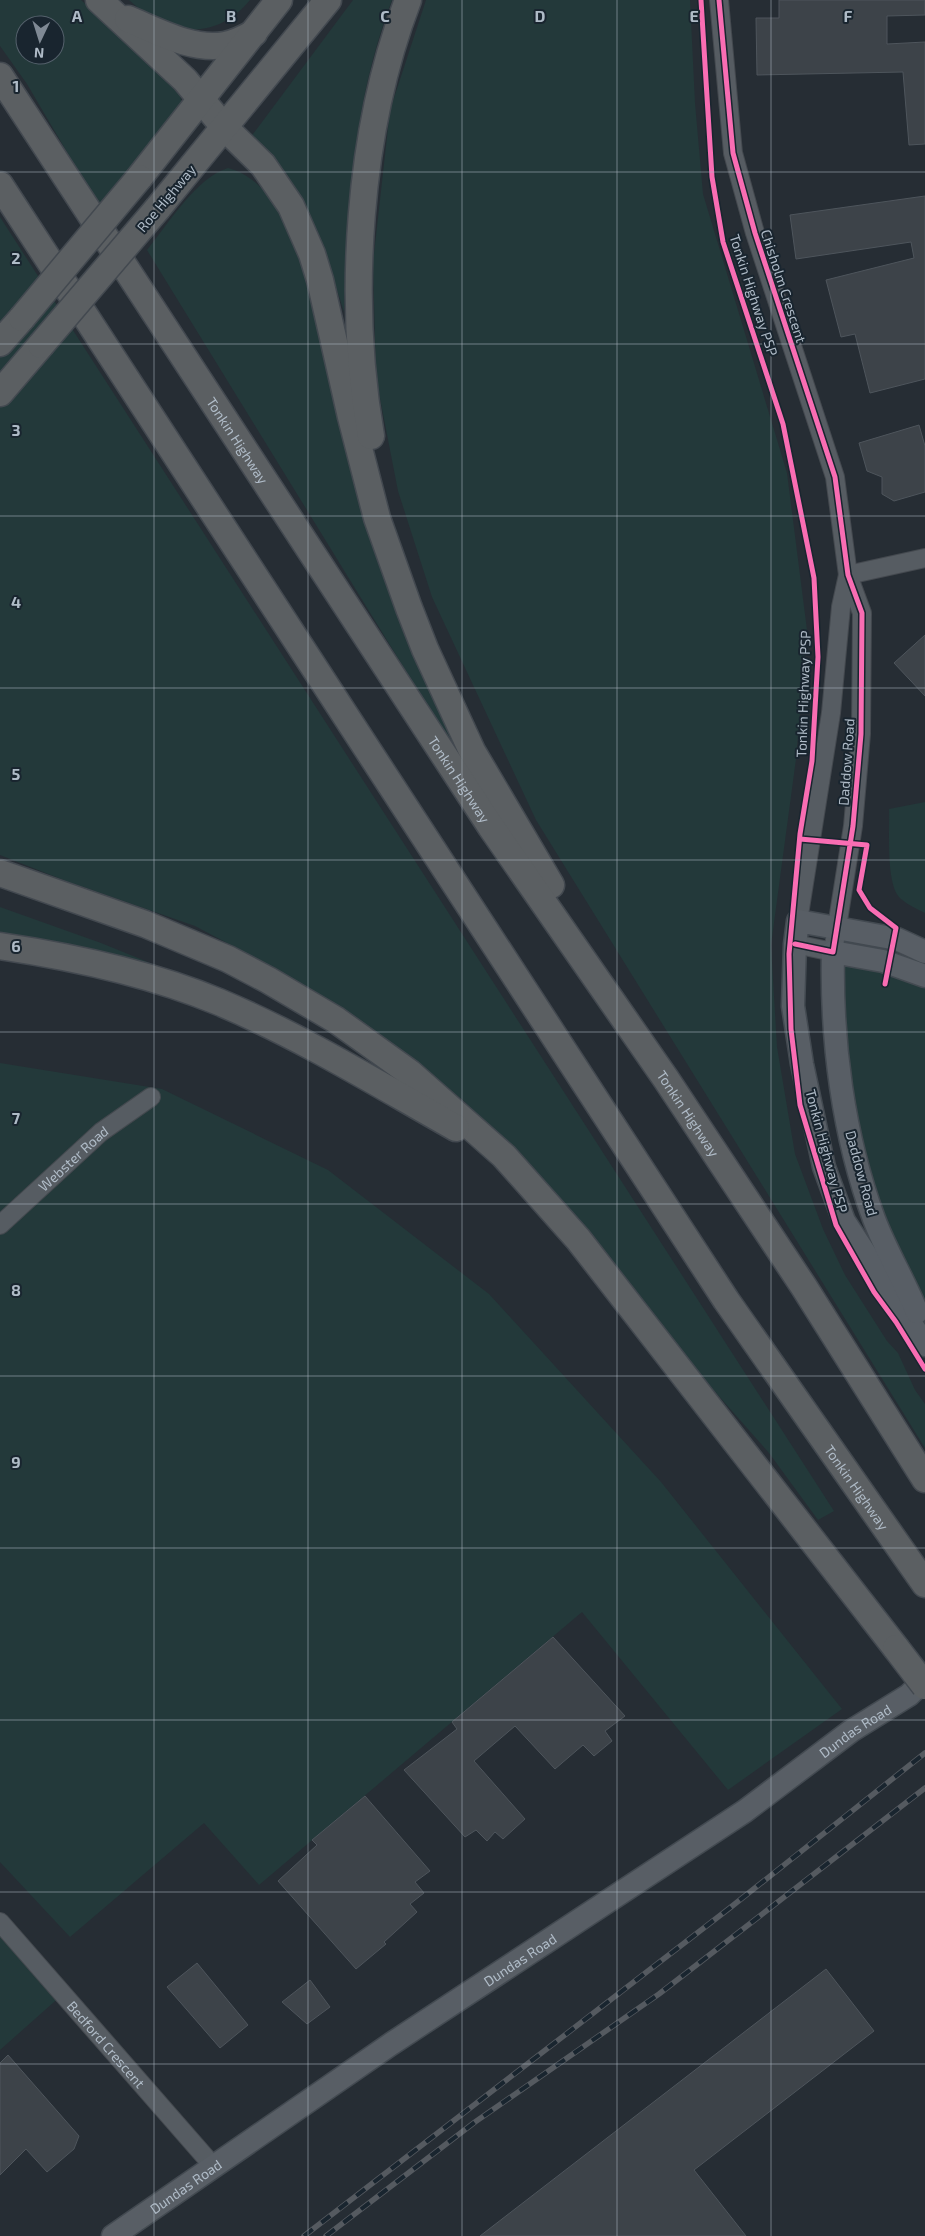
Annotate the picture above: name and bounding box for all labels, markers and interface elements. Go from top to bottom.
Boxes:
text: A [72,6,83,25]
text: B [226,6,236,25]
text: C [380,6,390,25]
text: D [535,6,546,25]
text: E [689,6,699,25]
text: F [844,6,853,25]
north arrow [15,15,65,65]
text: N [33,45,45,62]
text: 1 [13,76,19,95]
street label: Roe Highway [133,160,199,235]
street label: Chisholm Crescent [758,227,810,345]
street label: Tonkin Highway PSP [726,232,782,358]
text: 2 [11,248,21,267]
street label: Tonkin Highway [204,394,273,487]
text: 3 [11,420,21,439]
text: 4 [11,592,21,611]
street label: Tonkin Highway PSP [792,630,814,758]
street label: Daddow Road [834,718,858,806]
street label: Tonkin Highway [425,733,494,826]
text: 5 [12,764,21,783]
text: 6 [11,936,21,955]
street label: Tonkin Highway [654,1067,724,1160]
street label: Tonkin Highway PSP [802,1087,852,1215]
text: 7 [12,1108,21,1127]
street label: Webster Road [34,1121,111,1194]
street label: Daddow Road [842,1129,882,1217]
text: 8 [11,1280,21,1299]
street label: Tonkin Highway [821,1441,893,1533]
text: 9 [11,1452,21,1471]
street label: Dundas Road [815,1700,894,1761]
street label: Dundas Road [480,1929,559,1989]
street label: Bedford Crescent [64,1997,149,2091]
street label: Dundas Road [146,2155,225,2217]

